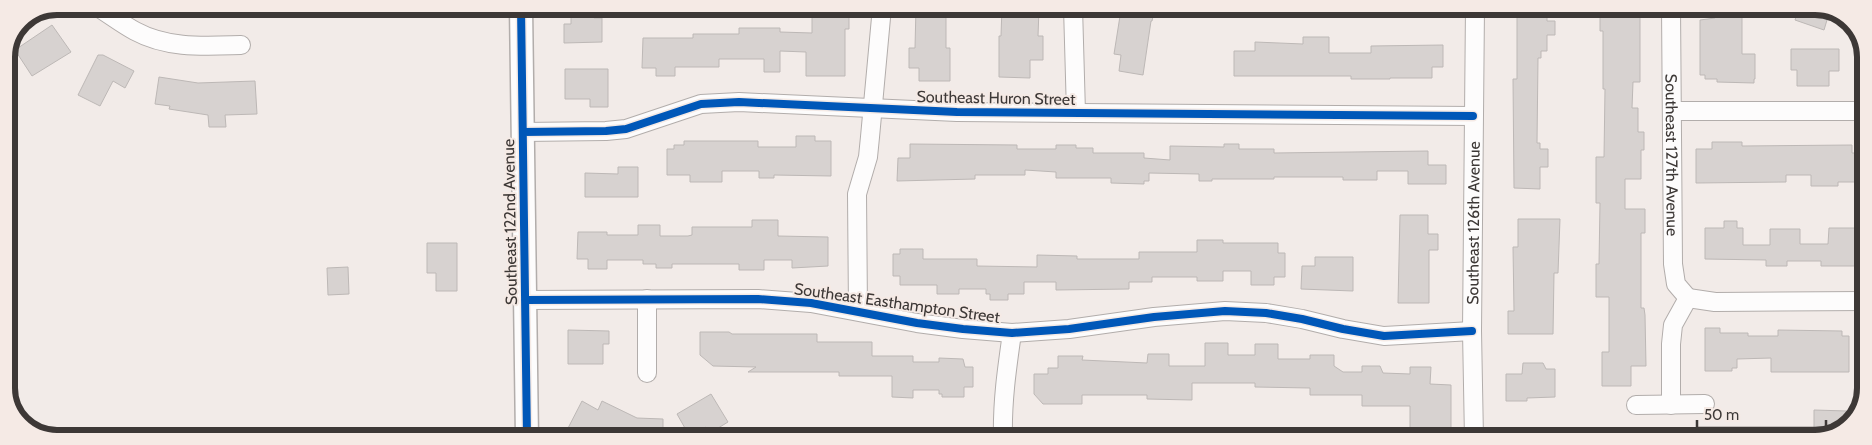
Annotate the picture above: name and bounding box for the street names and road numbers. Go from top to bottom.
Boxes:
street label: Southeast 127th Avenue [1662,74,1682,236]
street label: Southeast Huron Street [916,87,1076,109]
street label: Southeast 122nd Avenue [499,139,521,305]
street label: Southeast 126th Avenue [1463,141,1483,305]
street label: Southeast Easthampton Street [793,279,1002,327]

